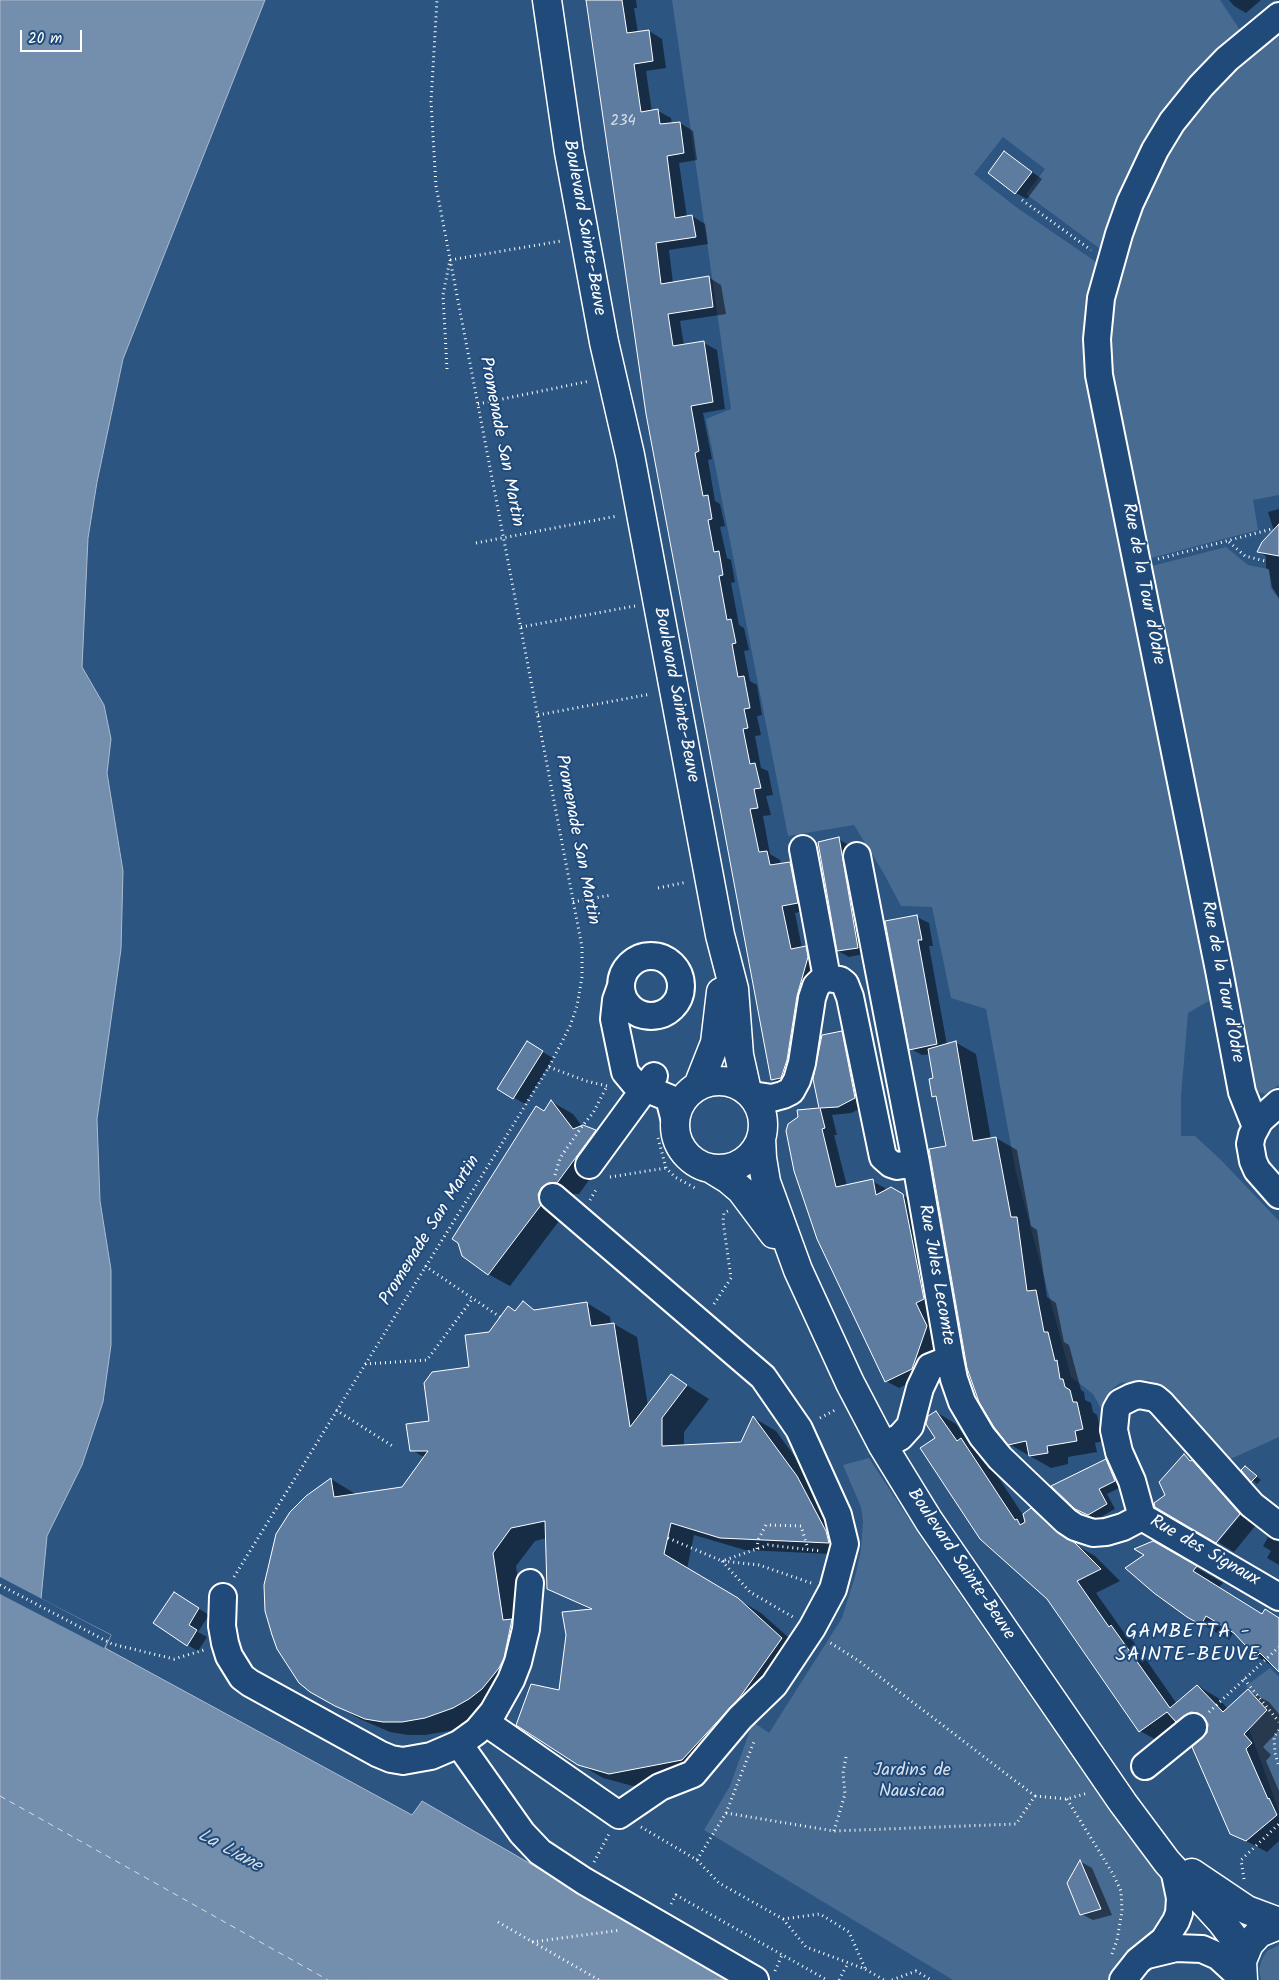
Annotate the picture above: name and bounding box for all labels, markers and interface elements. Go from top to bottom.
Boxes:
scale bar [22,20,85,52]
text: 20 m [28,27,62,51]
house number: 234 [610,113,636,131]
street label: Boulevard Sainte-Beuve [557,138,609,318]
street label: Promenade San Martin [473,355,527,529]
street label: Rue de la Tour d'Odre [1116,501,1168,667]
street label: Boulevard Sainte-Beuve [647,606,703,784]
street label: Promenade San Martin [549,753,603,927]
street label: Rue de la Tour d'Odre [1195,899,1247,1065]
street label: Promenade San Martin [376,1152,486,1310]
street label: Rue Jules Lecomte [912,1203,958,1347]
street label: Boulevard Sainte-Beuve [901,1485,1019,1645]
street label: Rue des Signaux [1145,1512,1263,1592]
district label: GAMBETTA - SAINTE-BEUVE [1114,1622,1262,1669]
park label: Jardins de Nausicaa [873,1761,951,1804]
water label: La Liane [193,1825,265,1879]

